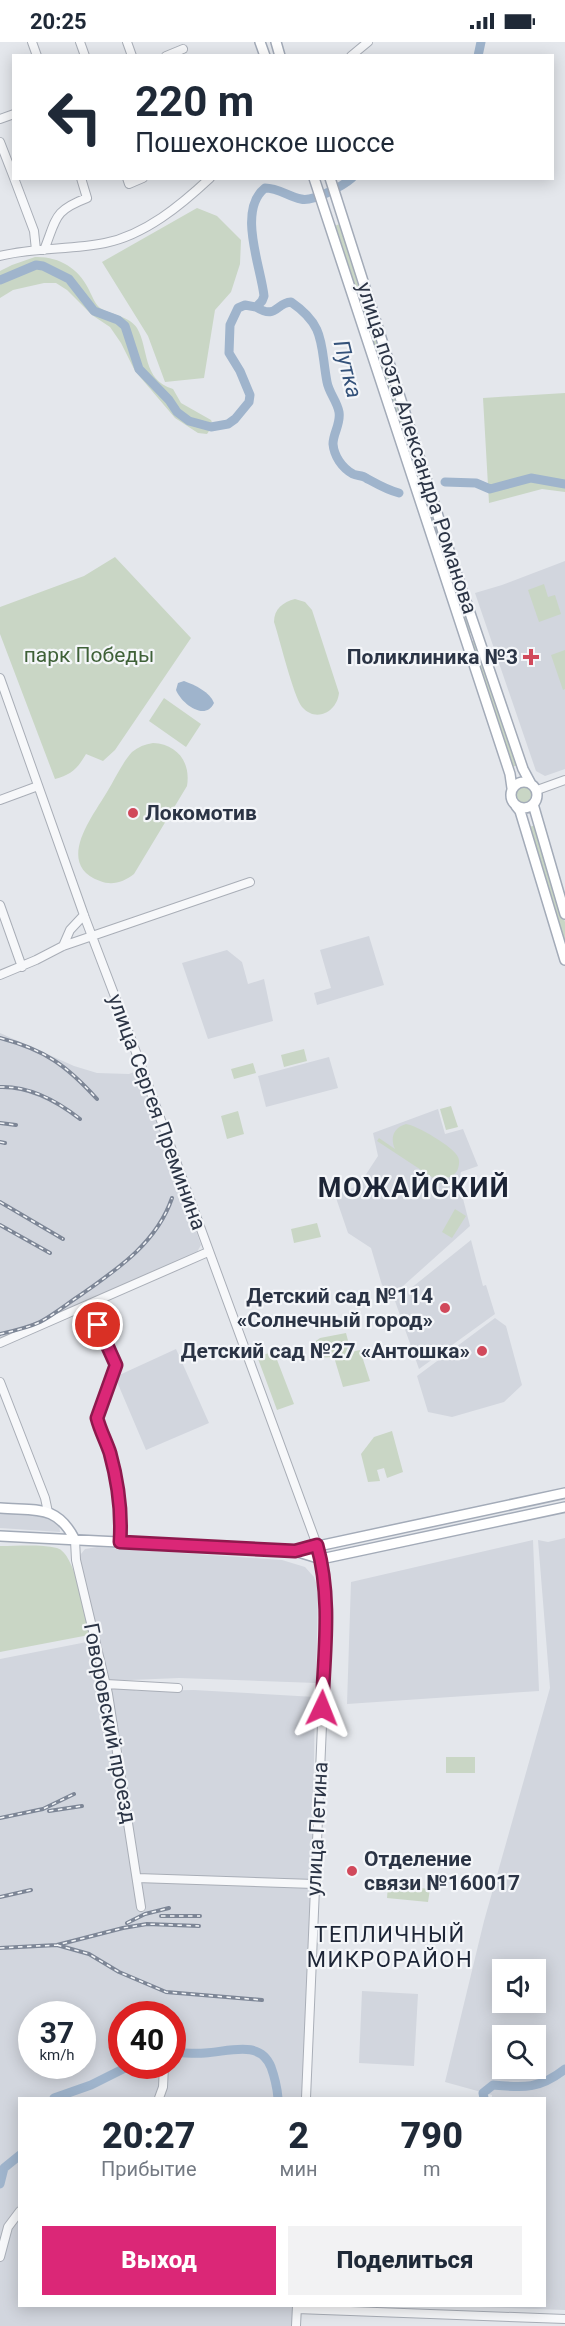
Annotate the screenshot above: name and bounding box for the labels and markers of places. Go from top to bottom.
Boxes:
place label: Поликлиника №3 [347,645,518,669]
marker: Поликлиника №3 [522,648,540,666]
place label: Локомотив [145,801,257,825]
marker: Локомотив [126,806,140,820]
place label: Детский сад №114 «Солнечный город» [237,1284,433,1332]
pin [72,1299,123,1350]
marker: Детский сад №114 «Солнечный город» [438,1301,452,1315]
place label: Детский сад №27 «Антошка» [181,1339,470,1363]
marker: Детский сад №27 «Антошка» [475,1344,489,1358]
place label: Отделение связи №160017 [364,1847,520,1895]
marker: Отделение связи №160017 [345,1864,359,1878]

